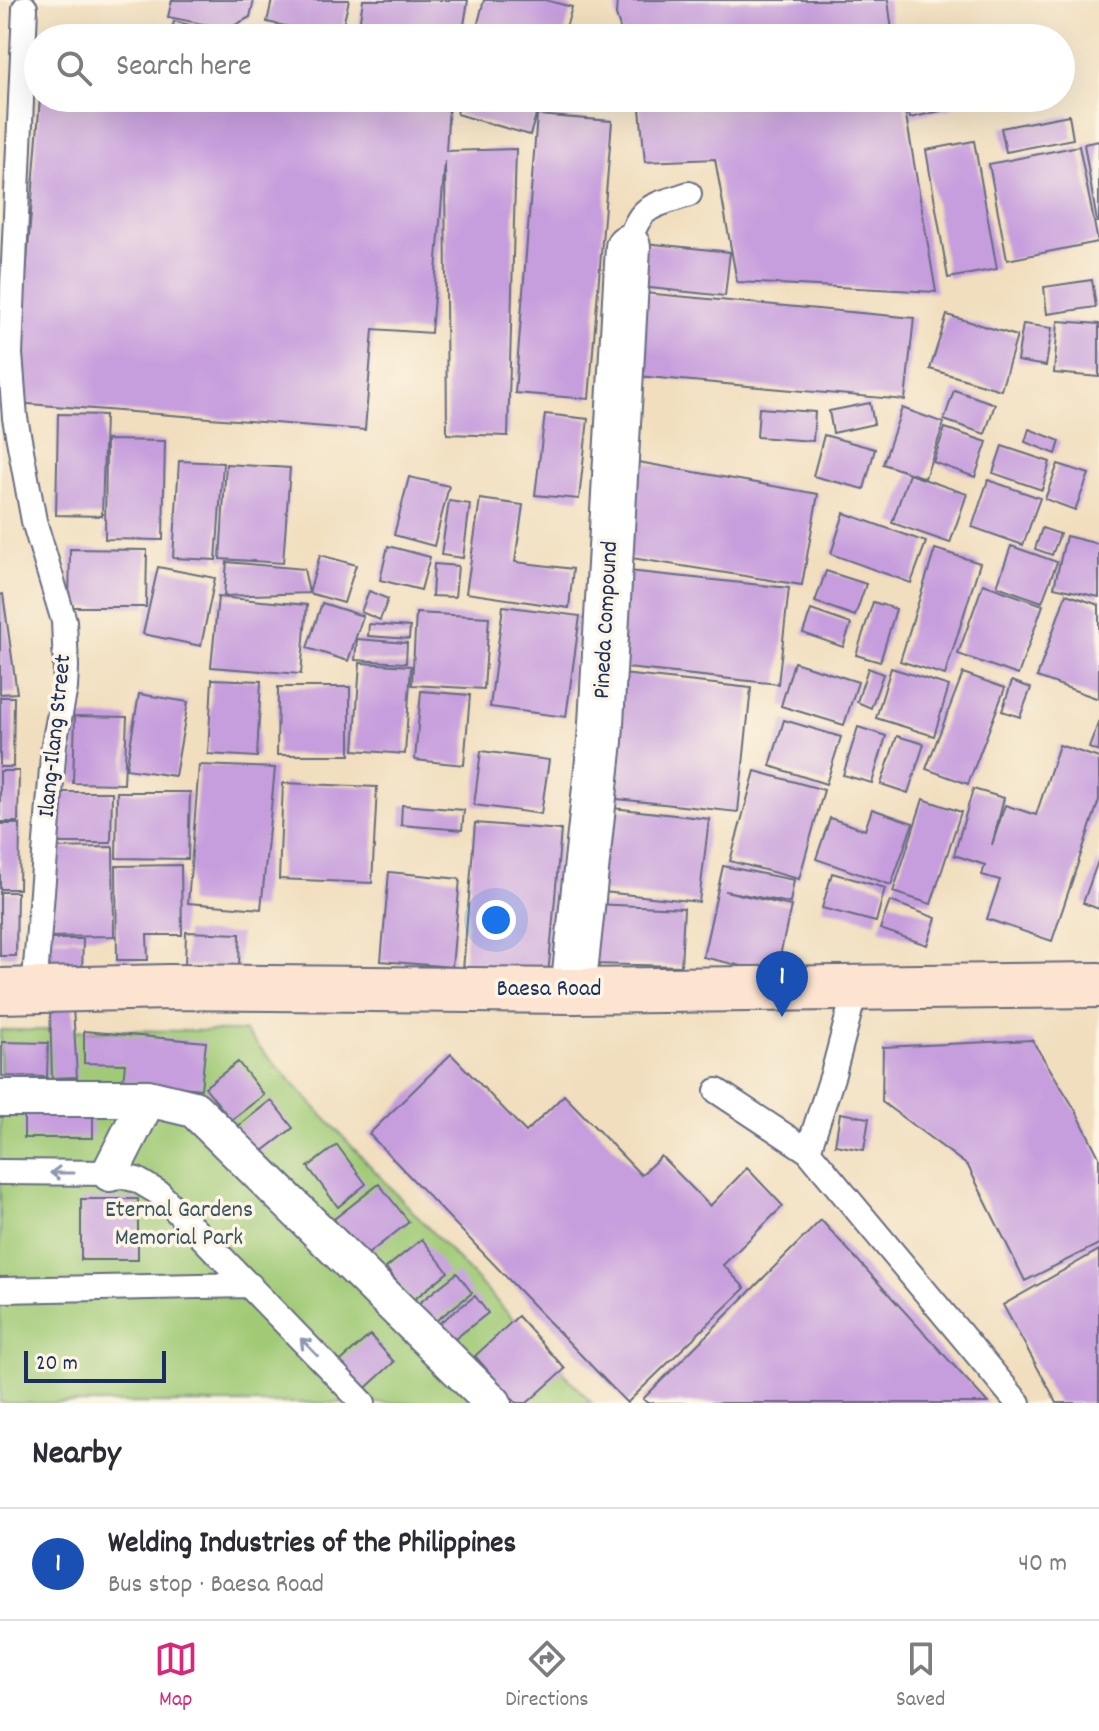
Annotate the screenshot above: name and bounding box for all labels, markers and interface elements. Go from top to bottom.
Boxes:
search box [24,24,1075,112]
icon: search [52,46,96,90]
text: Search here [116,47,252,90]
street label: Pineda Compound [586,540,628,700]
street label: Ilang-Ilang Street [31,653,81,819]
your location [476,900,516,940]
pin: 1 [756,951,808,1017]
street label: Baesa Road [497,973,601,1007]
one-way arrow [49,1165,76,1180]
park label: Eternal Gardens Memorial Park [105,1194,253,1256]
one-way arrow [300,1338,319,1357]
scale bar [24,1347,166,1383]
text: 20 m [36,1349,78,1380]
text: Nearby [32,1431,121,1480]
text: Welding Industries of the Philippines [108,1524,516,1567]
text: 1 [55,1546,61,1583]
text: 40 m [1018,1546,1067,1583]
text: Bus stop · Baesa Road [108,1567,324,1604]
tab: Map [154,1637,198,1716]
tab: Directions [505,1637,589,1716]
tab: Saved [896,1637,945,1716]

